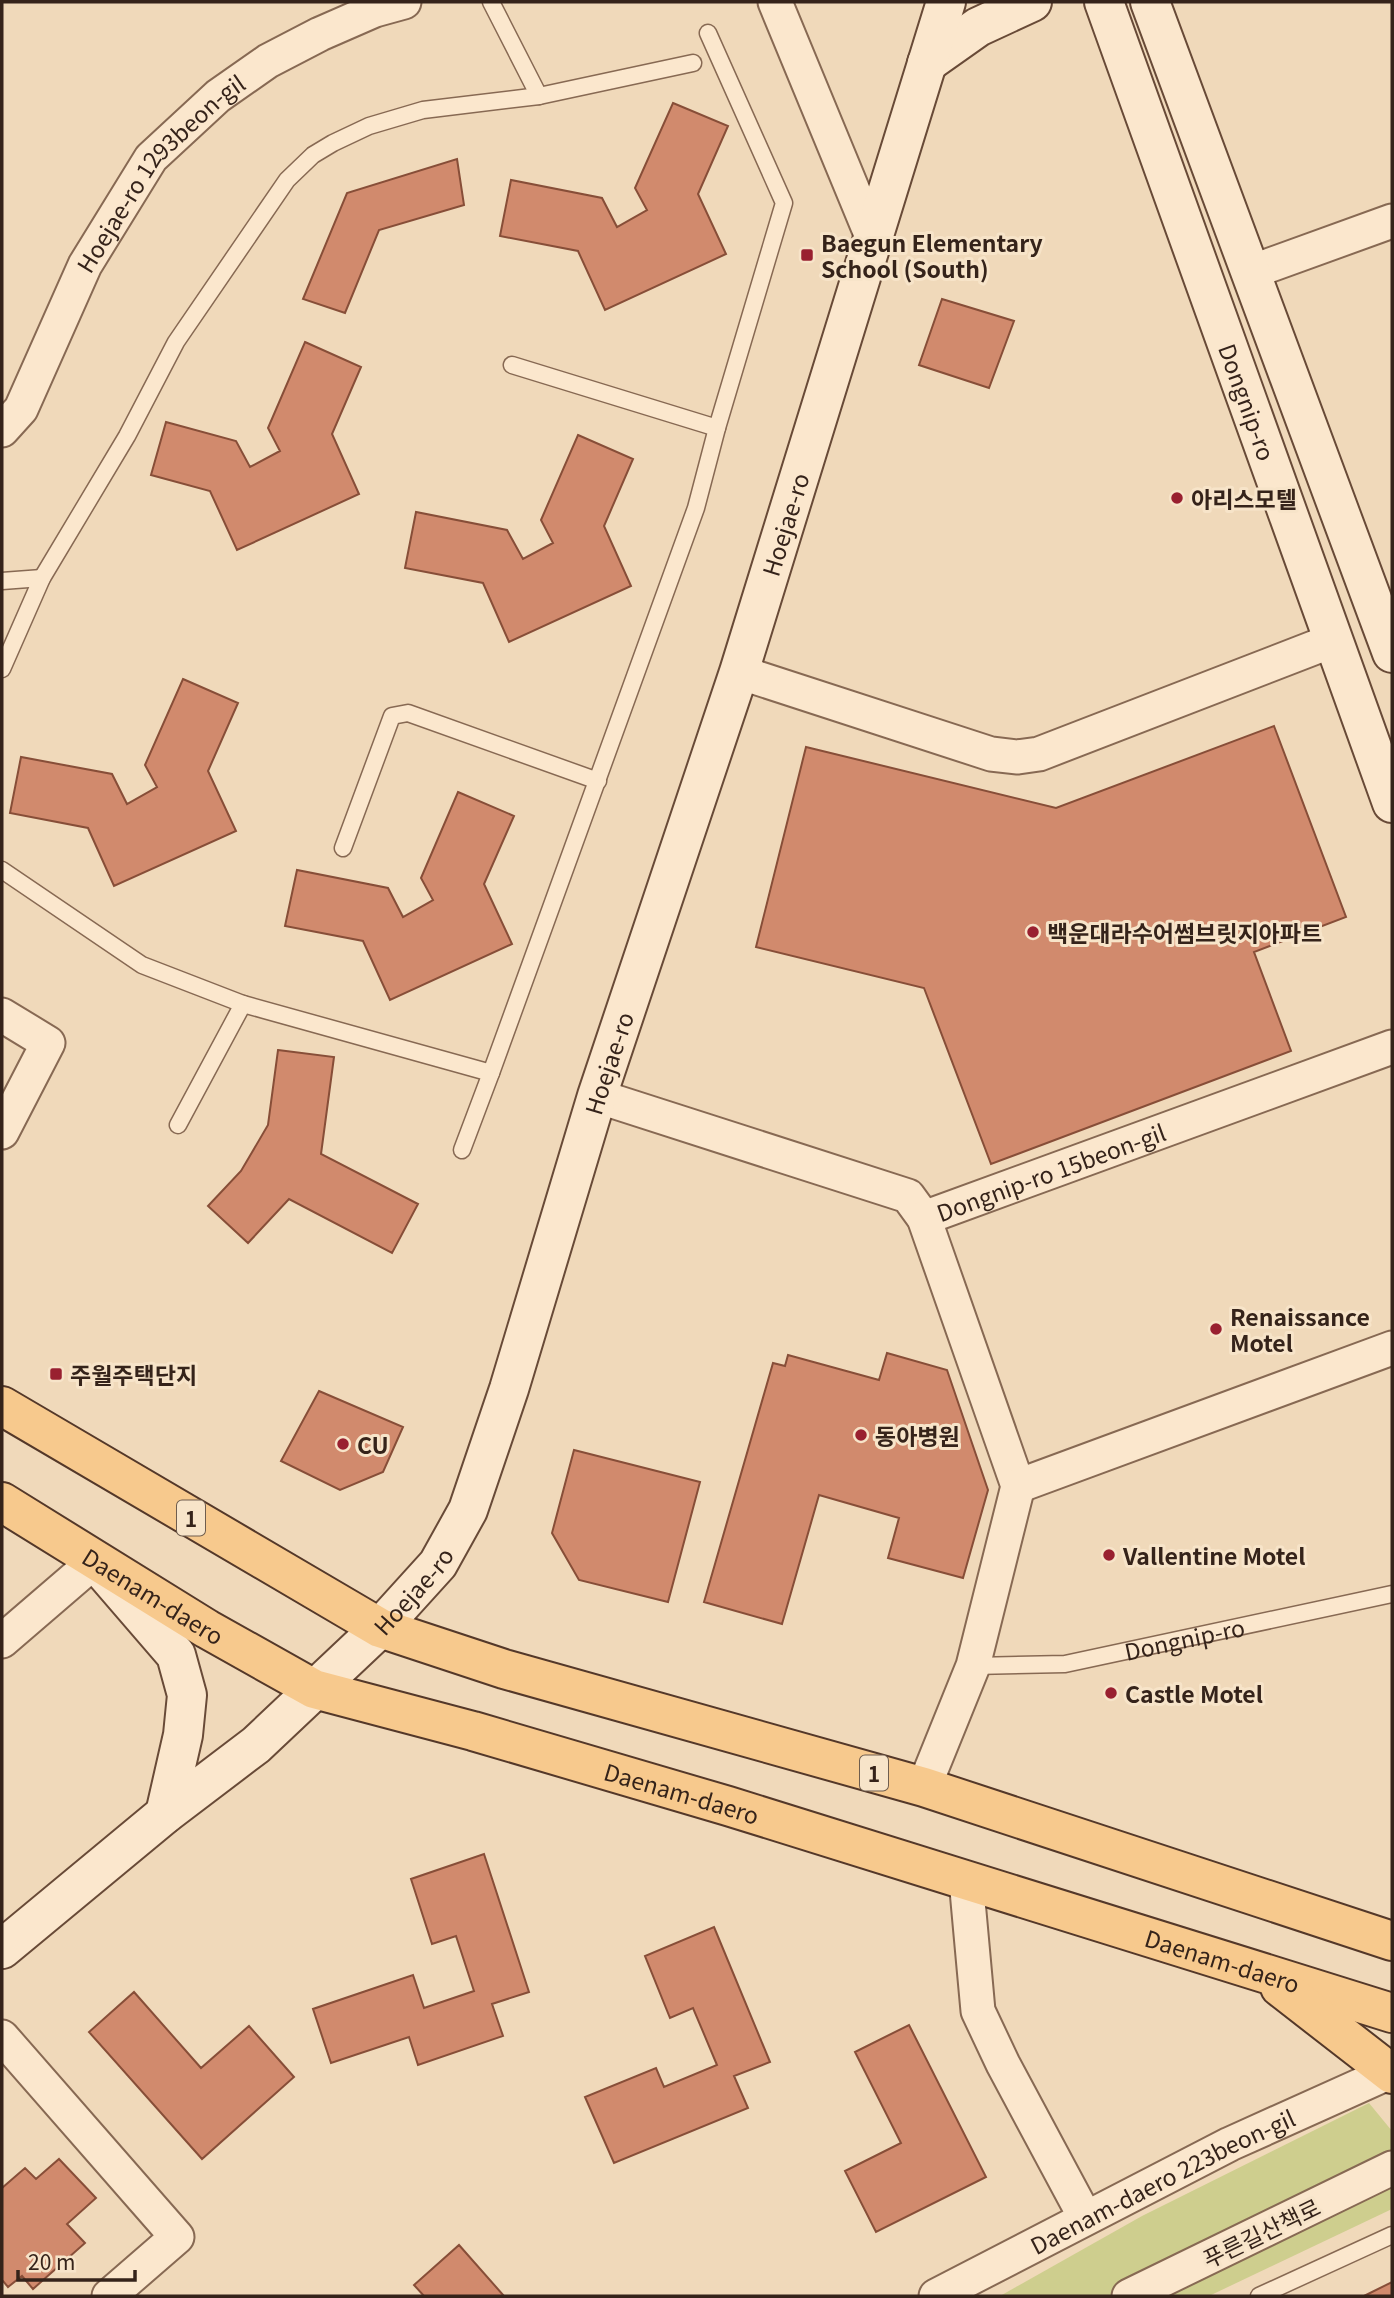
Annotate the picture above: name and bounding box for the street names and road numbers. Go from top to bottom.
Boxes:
street label: Hoejae-ro 1293beon-gil [68,66,251,279]
street label: Dongnip-ro [1211,339,1284,465]
street label: Hoejae-ro [753,468,817,580]
street label: Hoejae-ro [575,1007,641,1118]
street label: Dongnip-ro 15beon-gil [932,1114,1170,1229]
road number: 1 [177,1500,205,1536]
street label: Daenam-daero [76,1539,230,1652]
street label: Hoejae-ro [365,1541,461,1642]
street label: Dongnip-ro [1121,1609,1248,1668]
street label: Daenam-daero [600,1754,764,1832]
road number: 1 [860,1756,888,1790]
street label: Daenam-daero [1141,1920,1304,2000]
street label: Daenam-daero 223beon-gil [1024,2100,1300,2262]
street label: 푸른길산책로 [1196,2189,1326,2275]

